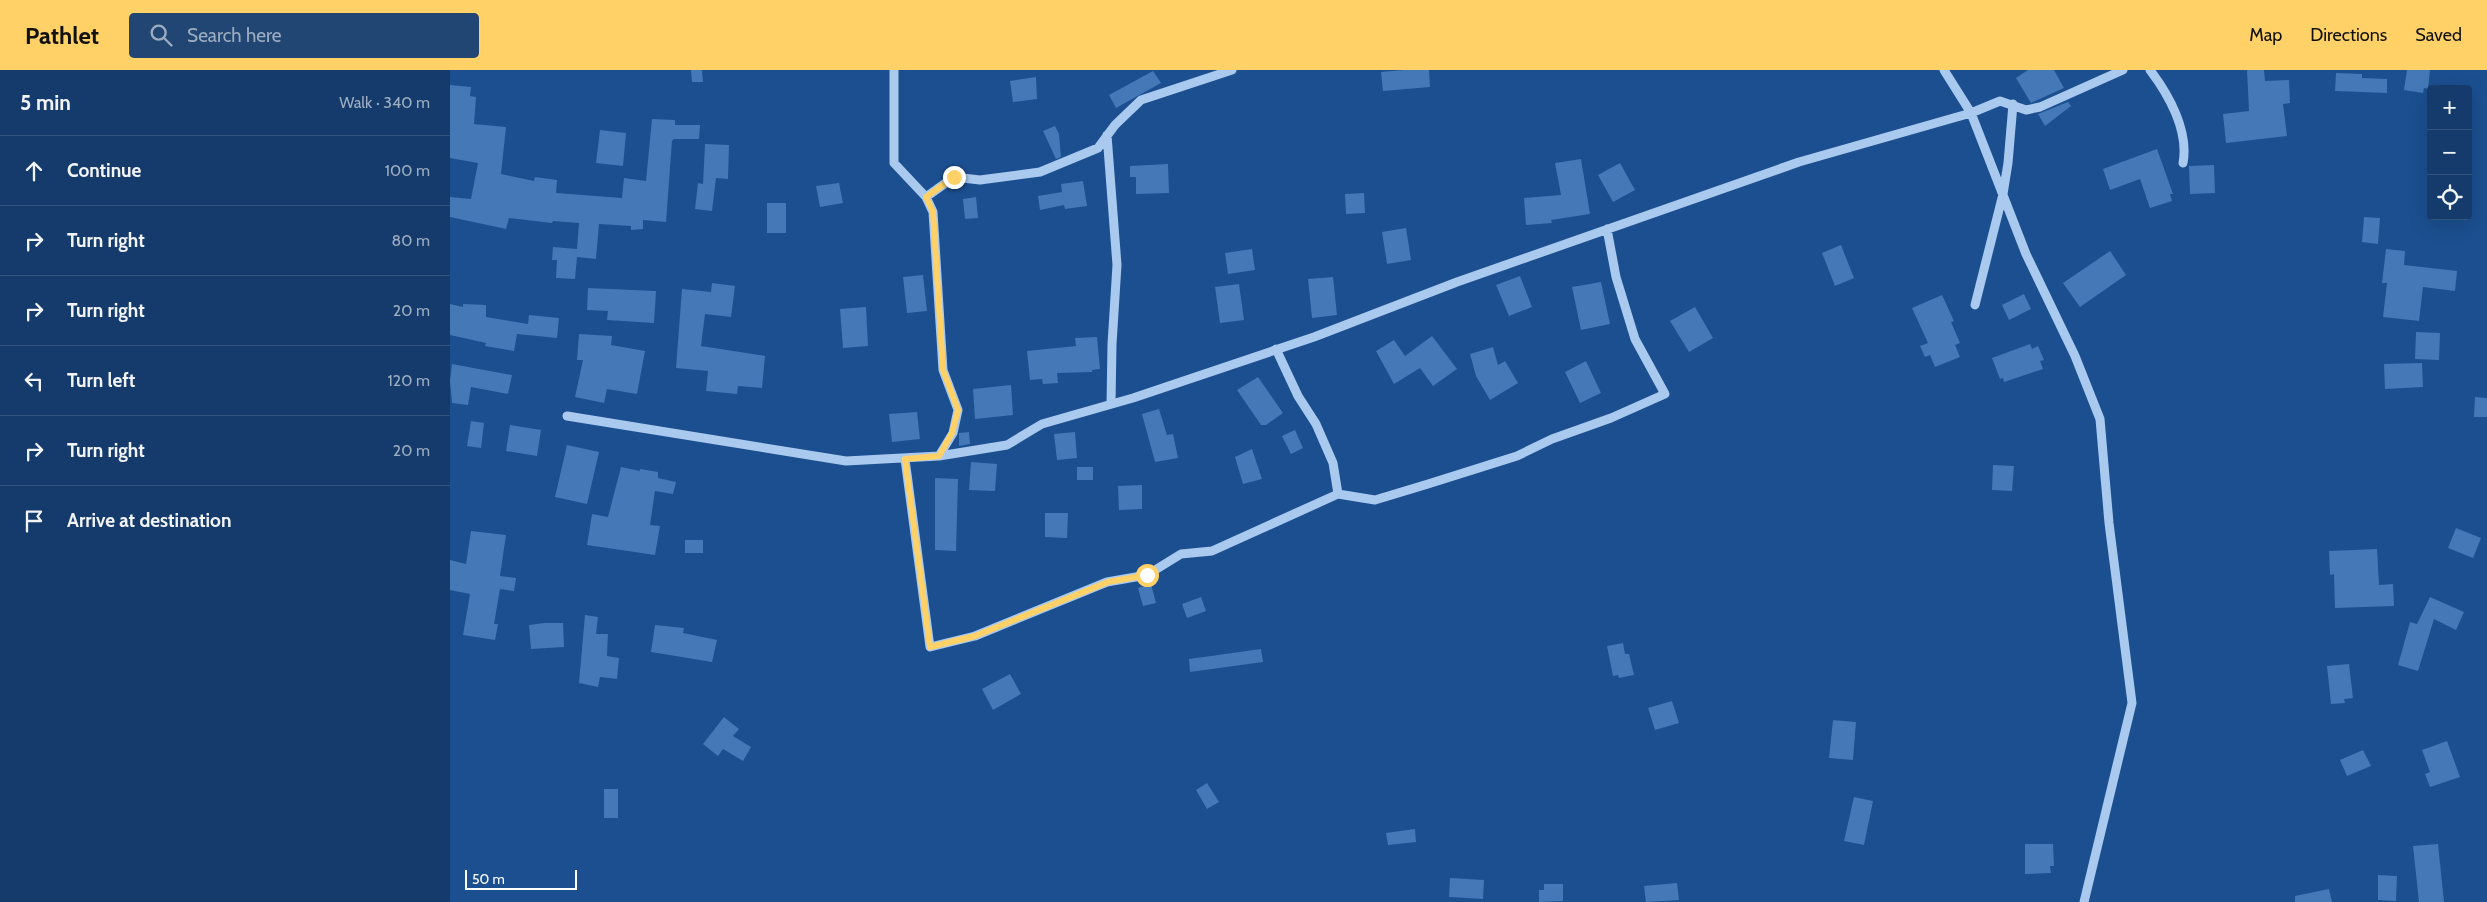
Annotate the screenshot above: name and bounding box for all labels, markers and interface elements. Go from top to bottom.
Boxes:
search box [129,13,479,58]
text: Pathlet [25,21,99,50]
icon: search [147,21,175,49]
text: Search here [187,24,281,47]
text: Map [2249,24,2282,46]
text: Directions [2310,24,2387,46]
text: Saved [2415,24,2462,46]
map controls [2427,85,2472,220]
button: + [2427,85,2472,130]
text: 5 min [20,90,71,115]
text: Walk · 340 m [339,93,430,112]
button: − [2427,130,2472,175]
icon: ahead [20,157,48,185]
text: Continue [67,159,141,182]
text: 100 m [385,161,430,180]
route end [943,166,966,189]
button: locate [2427,175,2472,220]
icon: right [20,227,48,255]
text: Turn right [67,229,145,252]
text: 80 m [392,231,430,250]
icon: right [20,297,48,325]
text: Turn right [67,299,145,322]
text: 20 m [393,301,430,320]
icon: left [20,367,48,395]
text: Turn left [67,369,135,392]
text: 120 m [388,371,430,390]
icon: right [20,437,48,465]
text: Turn right [67,439,145,462]
text: 20 m [393,441,430,460]
icon: arrive [20,507,48,535]
text: Arrive at destination [67,509,231,532]
route start [1136,564,1159,587]
scale bar [465,867,578,890]
text: 50 m [472,870,505,888]

